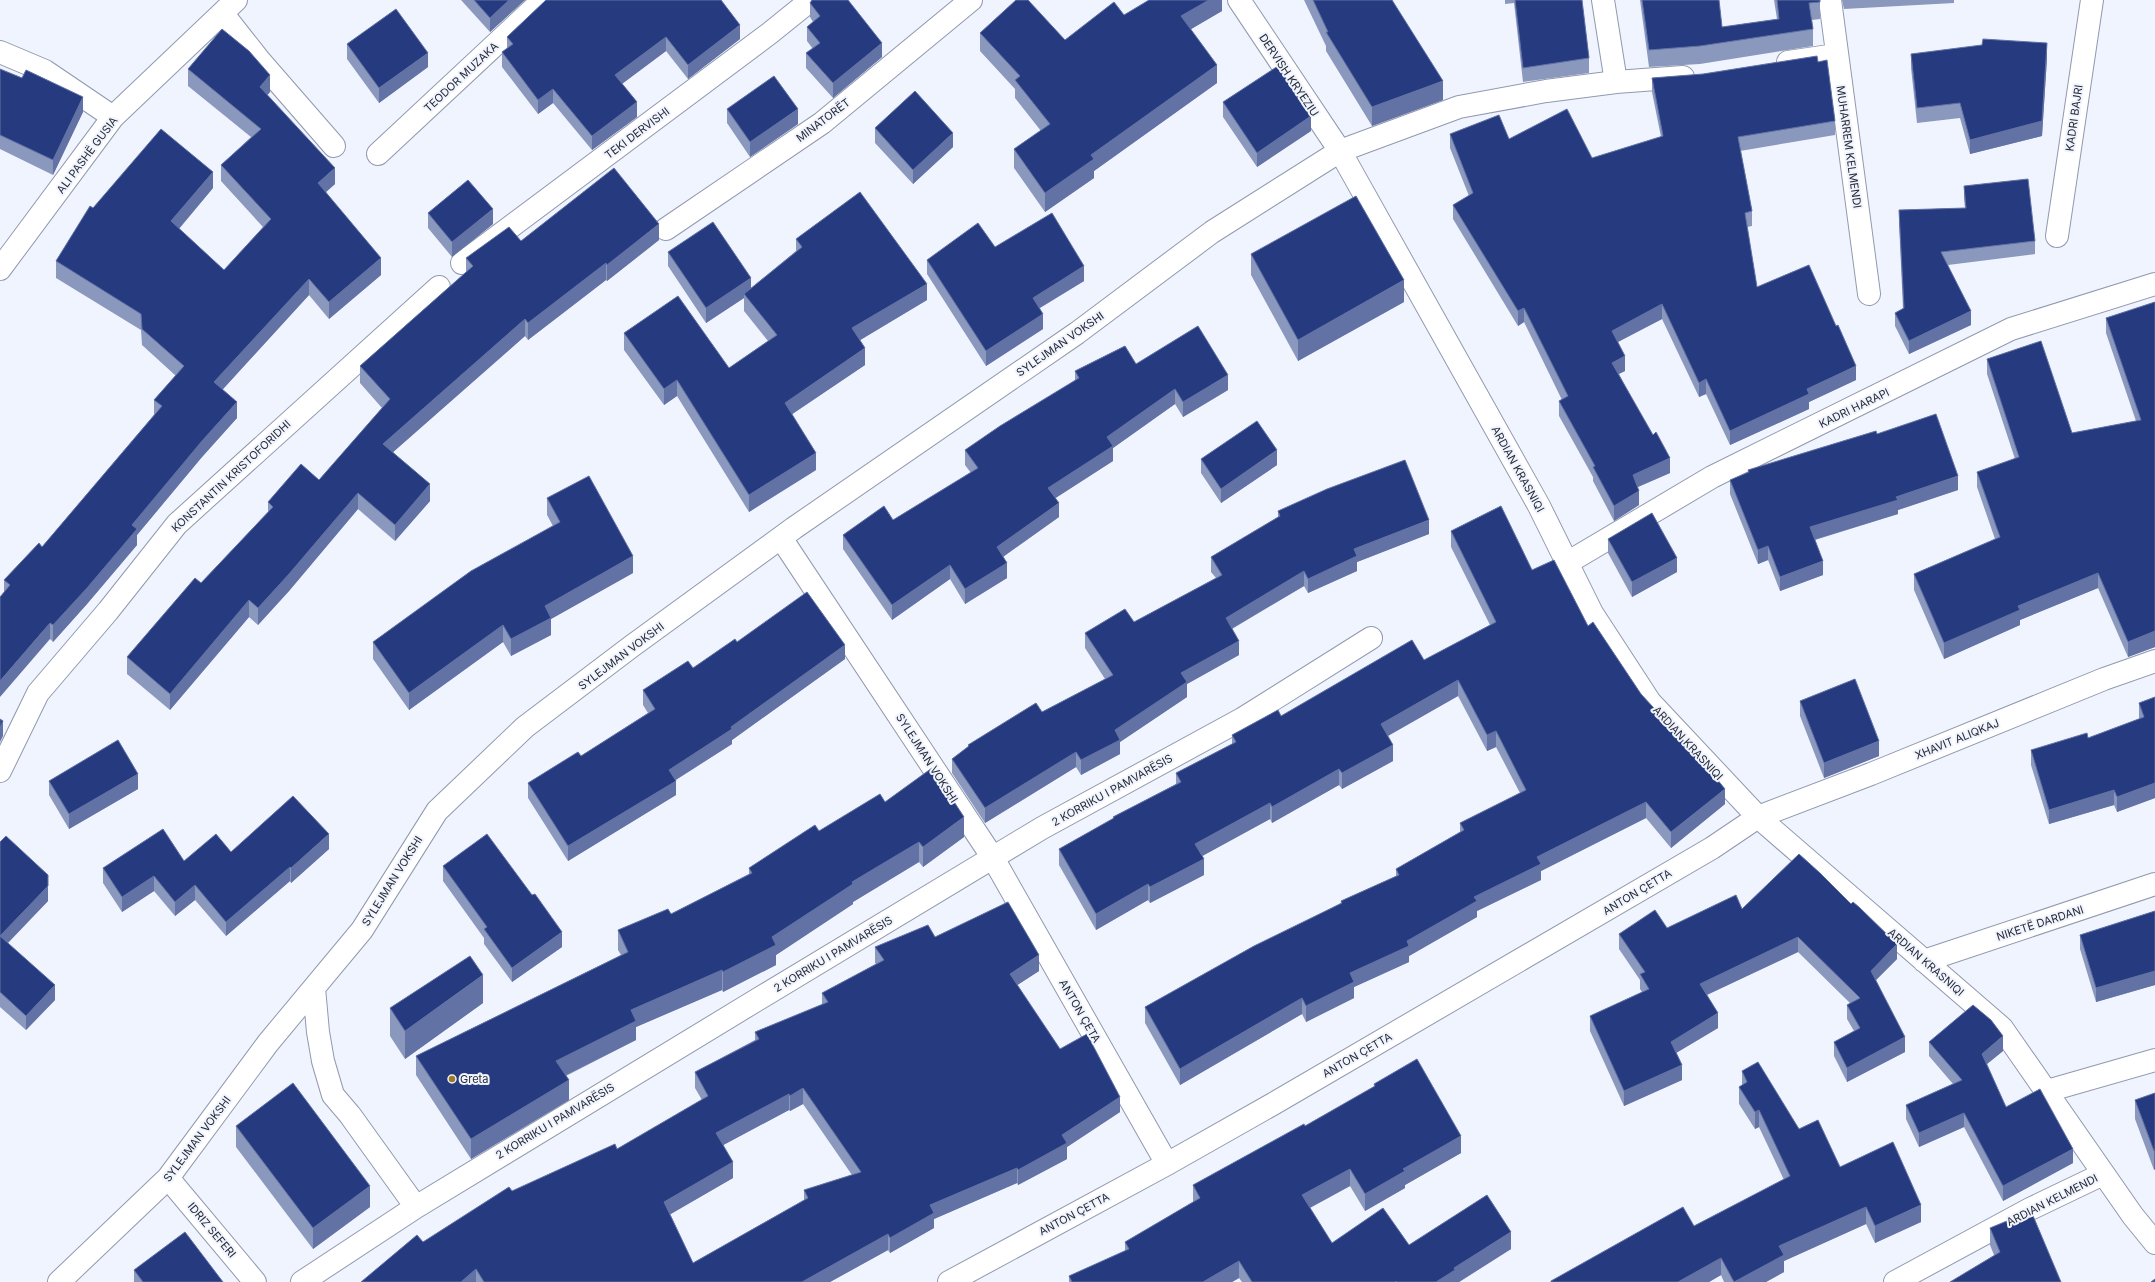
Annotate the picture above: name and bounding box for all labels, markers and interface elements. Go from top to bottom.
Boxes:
street label: DERVISH KRYEZIU [1256,31,1322,119]
street label: TEODOR MUZAKA [421,39,501,115]
street label: KADRI BAJRI [2062,84,2086,152]
street label: MUHARREM KELMENDI [1833,85,1865,209]
street label: MINATORËT [793,95,853,145]
street label: TEKI DERVISHI [602,104,672,162]
street label: ALI PASHË GUSIA [54,113,121,196]
street label: SYLEJMAN VOKSHI [1014,309,1106,379]
street label: KADRI HARAPI [1817,385,1891,431]
street label: KONSTANTIN KRISTOFORIDHI [168,417,294,535]
street label: ARDIAN KRASNIQI [1489,424,1547,514]
street label: SYLEJMAN VOKSHI [575,619,667,693]
street label: ARDIAN KRASNIQI [1650,703,1726,783]
street label: SYLEJMAN VOKSHI [893,711,961,805]
street label: XHAVIT ALIQKAJ [1913,716,2001,762]
street label: 2 KORRIKU I PAMVARËSIS [1049,751,1175,829]
street label: SYLEJMAN VOKSHI [359,833,425,929]
street label: ANTON ÇETTA [1600,866,1674,918]
street label: NIKETË DARDANI [1995,902,2085,944]
street label: 2 KORRIKU I PAMVARËSIS [771,913,895,995]
street label: ARDIAN KRASNIQI [1885,925,1967,999]
street label: ANTON ÇETA [1056,977,1104,1046]
street label: ANTON ÇETTA [1320,1029,1395,1081]
place label: Greta [460,1072,488,1086]
marker: Greta [447,1074,457,1084]
street label: 2 KORRIKU I PAMVARËSIS [493,1080,617,1162]
street label: SYLEJMAN VOKSHI [160,1093,234,1185]
street label: ARDIAN KELMENDI [2004,1171,2100,1229]
street label: ANTON ÇETTA [1036,1189,1112,1238]
street label: IDRIZ SEFERI [185,1200,239,1260]

